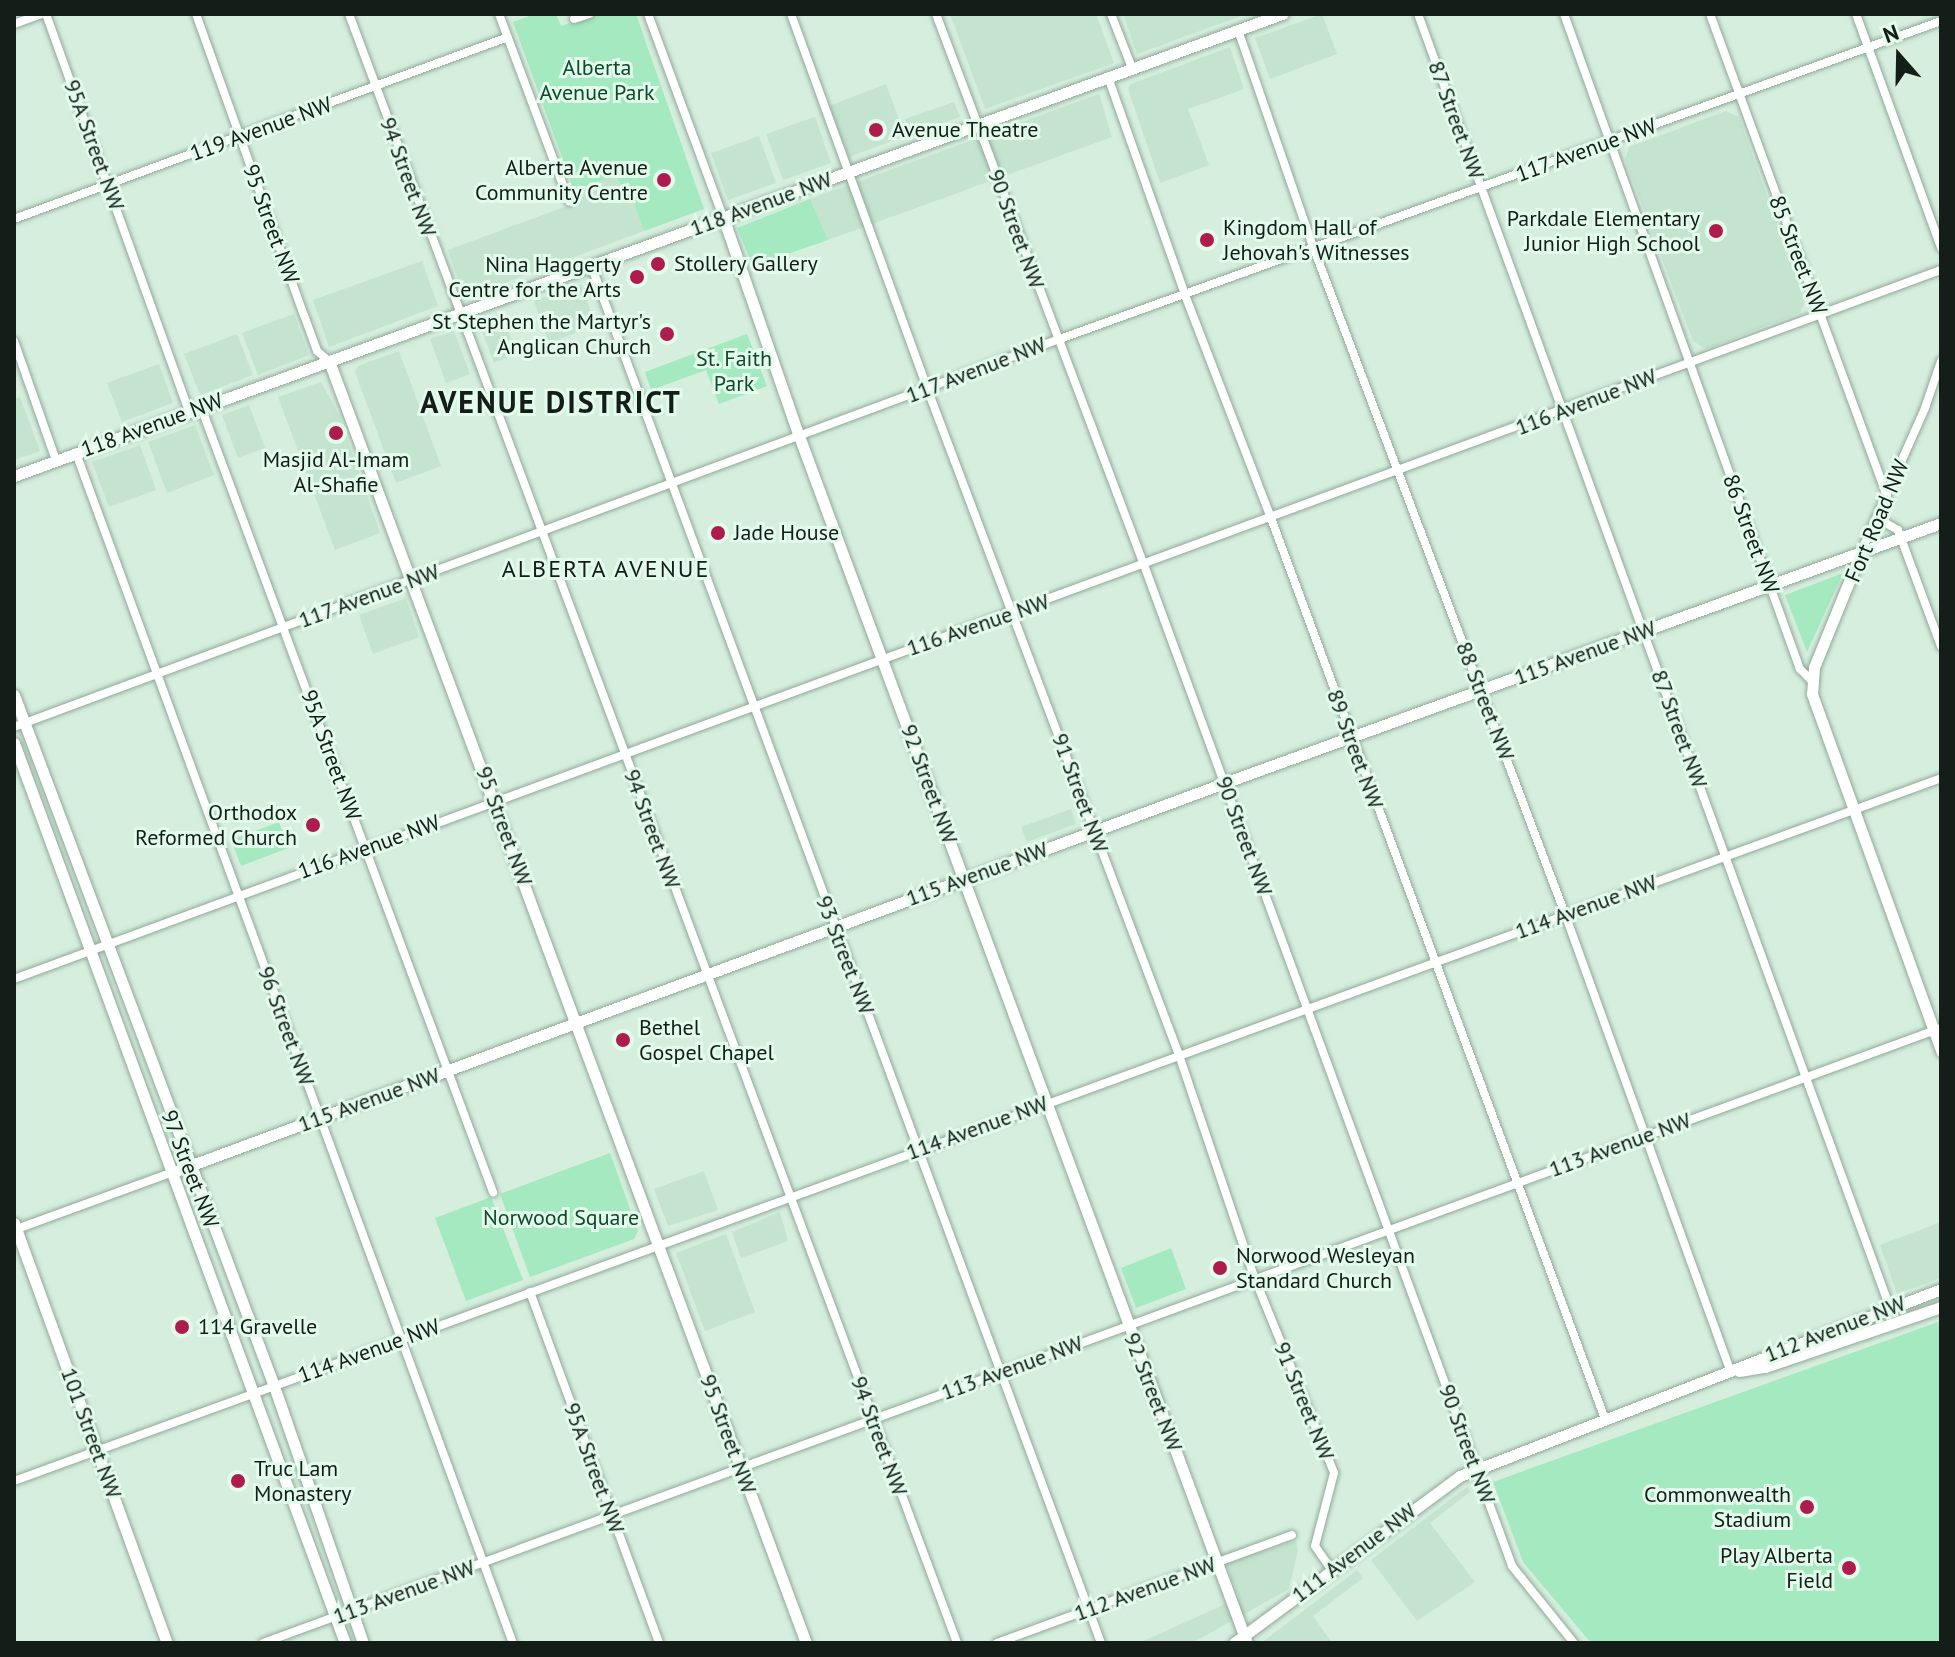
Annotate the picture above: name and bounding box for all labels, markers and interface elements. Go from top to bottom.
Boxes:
north arrow [1859,16,1939,96]
text: N [1879,18,1902,49]
park label: Alberta Avenue Park [539,54,655,106]
street label: 87 Street NW [1422,57,1490,183]
street label: 95A Street NW [58,76,130,214]
street label: 119 Avenue NW [186,91,336,167]
street label: 117 Avenue NW [1511,112,1661,188]
street label: 94 Street NW [374,114,442,240]
place label: Avenue Theatre [892,117,1039,143]
marker: Avenue Theatre [867,121,885,139]
place label: Alberta Avenue Community Centre [474,154,648,206]
street label: 95 Street NW [237,161,305,287]
street label: 118 Avenue NW [686,166,836,242]
street label: 90 Street NW [982,166,1050,292]
marker: Alberta Avenue Community Centre [655,171,673,189]
street label: 85 Street NW [1763,192,1833,318]
place label: Parkdale Elementary Junior High School [1507,205,1700,256]
place label: Kingdom Hall of Jehovah's Witnesses [1223,214,1410,266]
marker: Parkdale Elementary Junior High School [1707,222,1725,240]
marker: Kingdom Hall of Jehovah's Witnesses [1198,231,1216,249]
place label: Nina Haggerty Centre for the Arts [448,251,621,302]
place label: Stollery Gallery [674,251,818,277]
marker: Stollery Gallery [649,255,667,273]
marker: Nina Haggerty Centre for the Arts [628,268,646,286]
place label: St Stephen the Martyr's Anglican Church [432,308,651,360]
marker: St Stephen the Martyr's Anglican Church [658,325,676,343]
street label: 117 Avenue NW [902,331,1050,409]
park label: St. Faith Park [695,345,773,396]
street label: 116 Avenue NW [1512,363,1660,441]
district label: AVENUE DISTRICT [420,384,682,420]
street label: 118 Avenue NW [77,387,227,463]
marker: Masjid Al-Imam Al-Shafie [327,424,345,442]
place label: Masjid Al-Imam Al-Shafie [262,446,410,498]
street label: Fort Road NW [1839,456,1915,586]
street label: 86 Street NW [1717,471,1785,597]
place label: Jade House [734,520,839,546]
marker: Jade House [709,524,727,542]
district label: ALBERTA AVENUE [501,555,711,583]
street label: 117 Avenue NW [294,558,444,634]
street label: 116 Avenue NW [903,588,1053,662]
street label: 115 Avenue NW [1510,615,1660,691]
street label: 88 Street NW [1450,638,1520,764]
street label: 87 Street NW [1645,666,1713,792]
street label: 95A Street NW [295,686,367,824]
street label: 89 Street NW [1321,686,1389,812]
street label: 92 Street NW [895,721,963,847]
street label: 91 Street NW [1046,730,1114,856]
street label: 95 Street NW [470,763,538,889]
street label: 94 Street NW [618,766,686,892]
street label: 90 Street NW [1210,773,1278,899]
place label: Orthodox Reformed Church [135,799,297,850]
street label: 116 Avenue NW [294,809,444,885]
marker: Orthodox Reformed Church [304,816,322,834]
street label: 115 Avenue NW [902,836,1052,912]
street label: 114 Avenue NW [1511,869,1661,945]
street label: 93 Street NW [810,892,880,1018]
street label: 96 Street NW [252,963,320,1089]
place label: Bethel Gospel Chapel [639,1014,774,1066]
marker: Bethel Gospel Chapel [614,1031,632,1049]
street label: 115 Avenue NW [294,1062,444,1138]
street label: 114 Avenue NW [902,1090,1052,1166]
street label: 97 Street NW [155,1106,225,1232]
street label: 113 Avenue NW [1545,1107,1695,1183]
park label: Norwood Square [483,1205,639,1231]
place label: Norwood Wesleyan Standard Church [1236,1242,1415,1294]
marker: Norwood Wesleyan Standard Church [1211,1259,1229,1277]
street label: 112 Avenue NW [1761,1290,1909,1368]
street label: 114 Avenue NW [294,1313,444,1389]
place label: 114 Gravelle [198,1314,317,1340]
marker: 114 Gravelle [173,1318,191,1336]
street label: 92 Street NW [1118,1329,1188,1455]
street label: 113 Avenue NW [937,1330,1087,1406]
street label: 91 Street NW [1268,1338,1340,1464]
street label: 101 Street NW [55,1364,127,1502]
street label: 95 Street NW [694,1371,762,1497]
street label: 94 Street NW [845,1373,913,1499]
street label: 90 Street NW [1433,1381,1501,1507]
street label: 95A Street NW [558,1399,630,1537]
place label: Truc Lam Monastery [254,1455,352,1506]
marker: Truc Lam Monastery [229,1472,247,1490]
place label: Commonwealth Stadium [1644,1481,1791,1532]
street label: 111 Avenue NW [1286,1497,1422,1609]
marker: Commonwealth Stadium [1798,1498,1816,1516]
place label: Play Alberta Field [1718,1542,1833,1594]
street label: 112 Avenue NW [1070,1551,1220,1627]
street label: 113 Avenue NW [329,1554,479,1630]
marker: Play Alberta Field [1840,1559,1858,1577]

